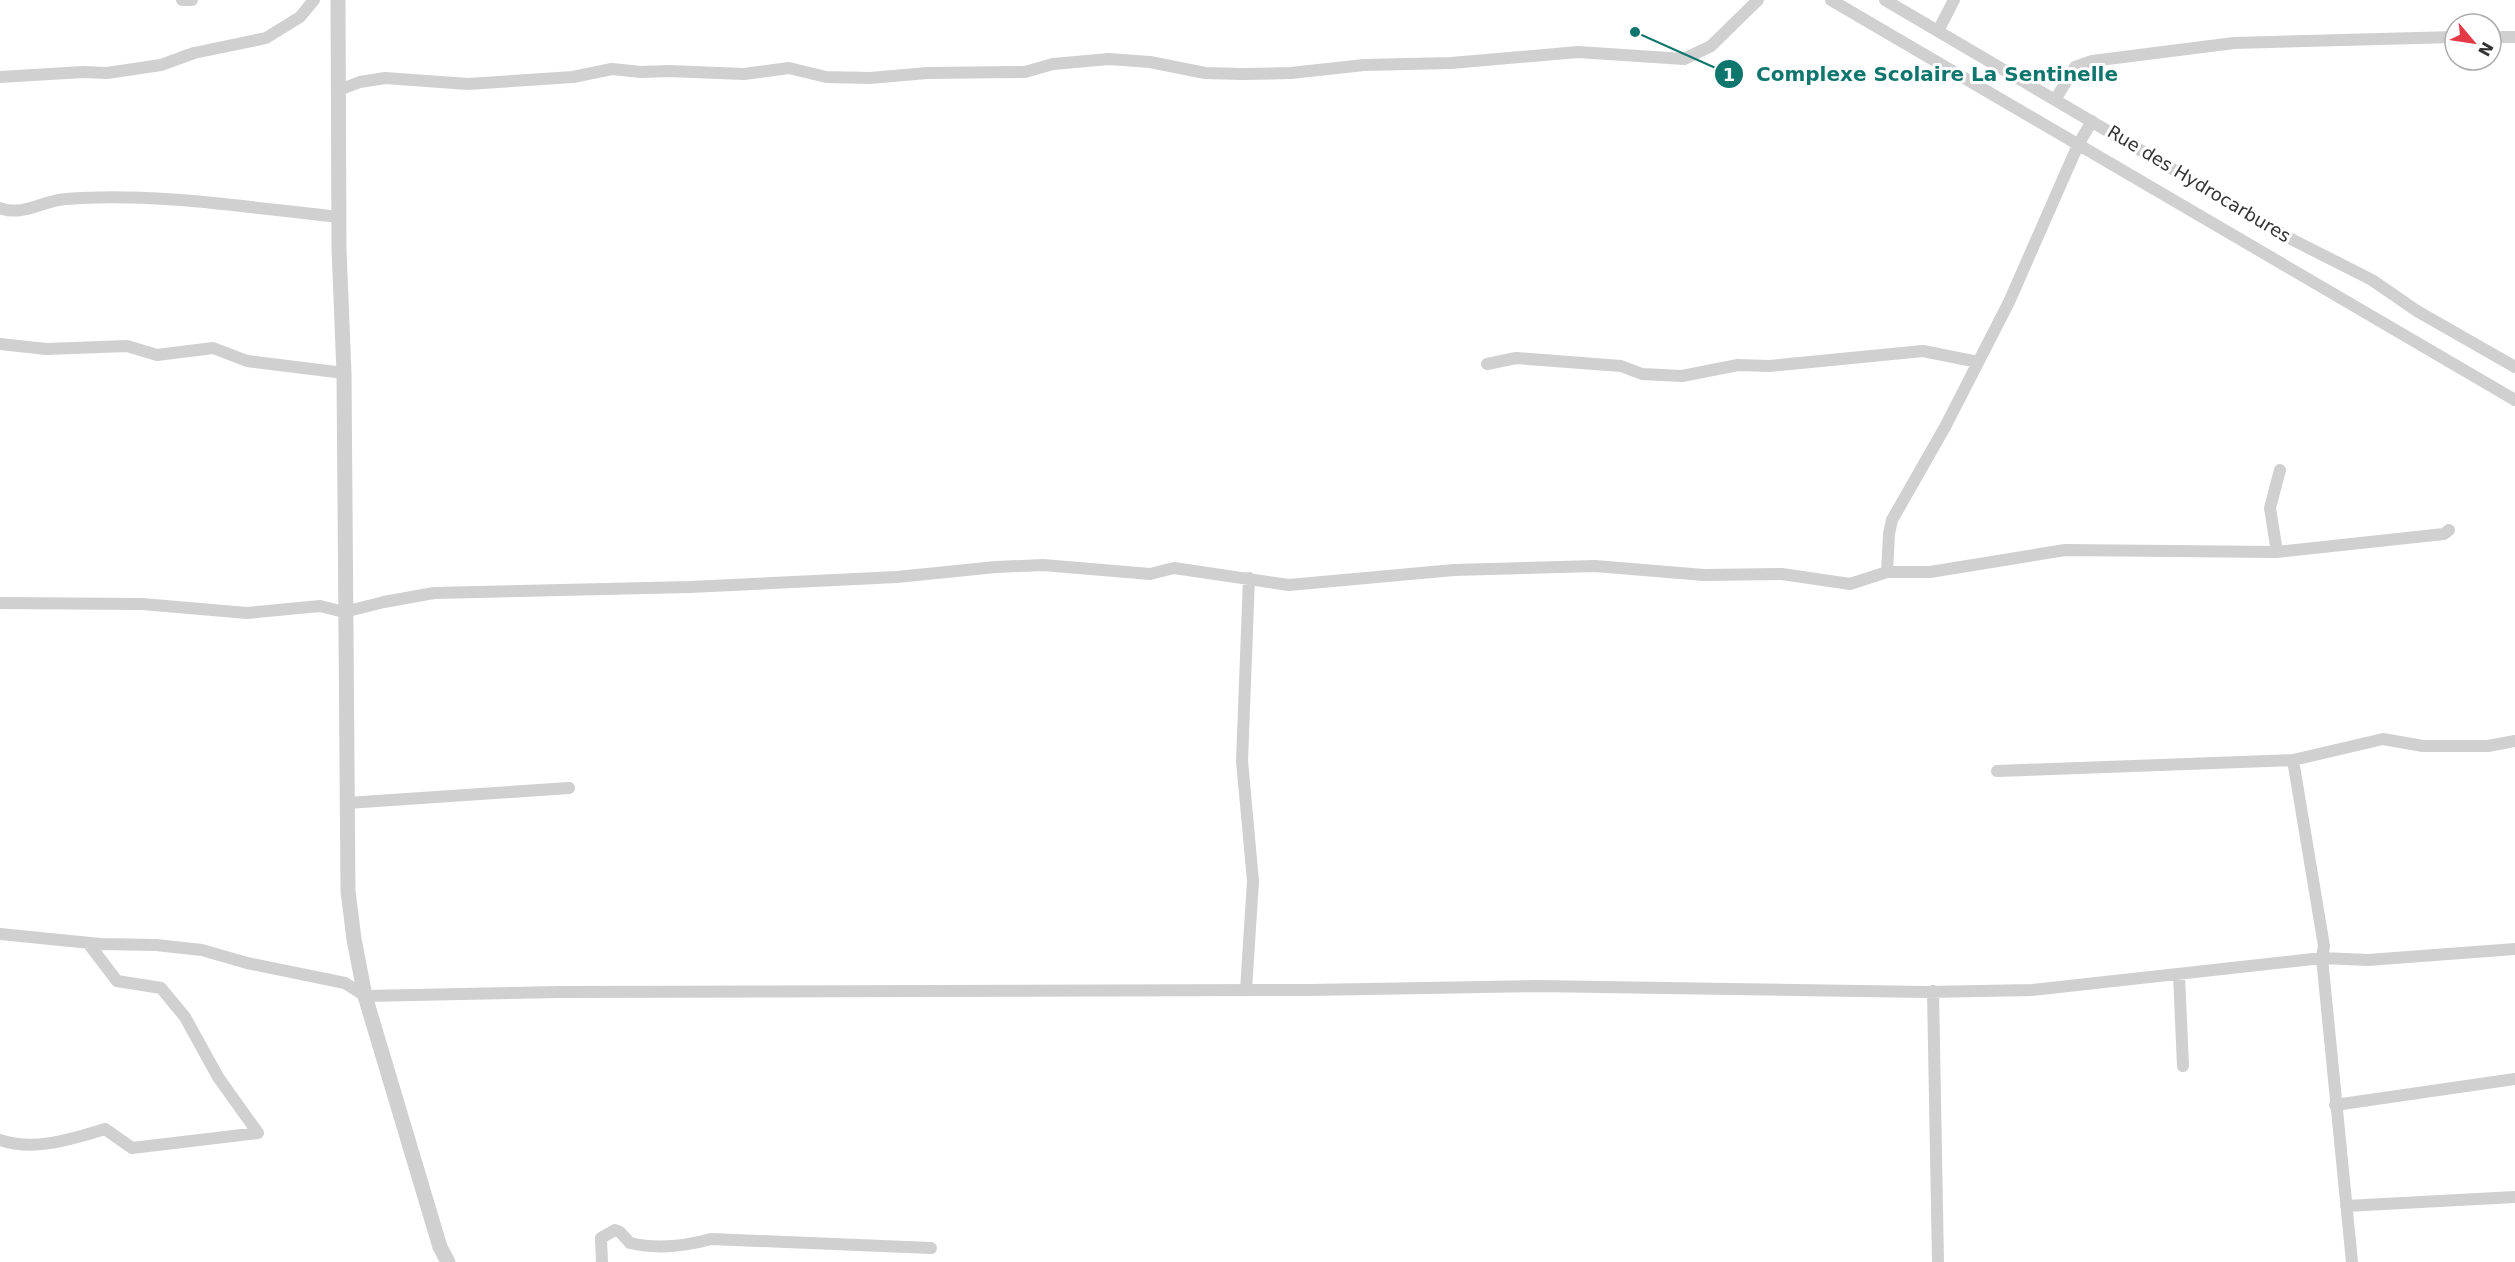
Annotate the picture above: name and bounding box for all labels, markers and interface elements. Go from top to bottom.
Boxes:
north arrow [2443,12,2503,72]
text: N [2474,39,2497,59]
callout: Complexe Scolaire La Sentinelle [1714,55,2130,93]
text: Complexe Scolaire La Sentinelle [1756,62,2118,86]
text: 1 [1723,64,1735,85]
street label: Rue des Hydrocarbures [2104,121,2295,247]

